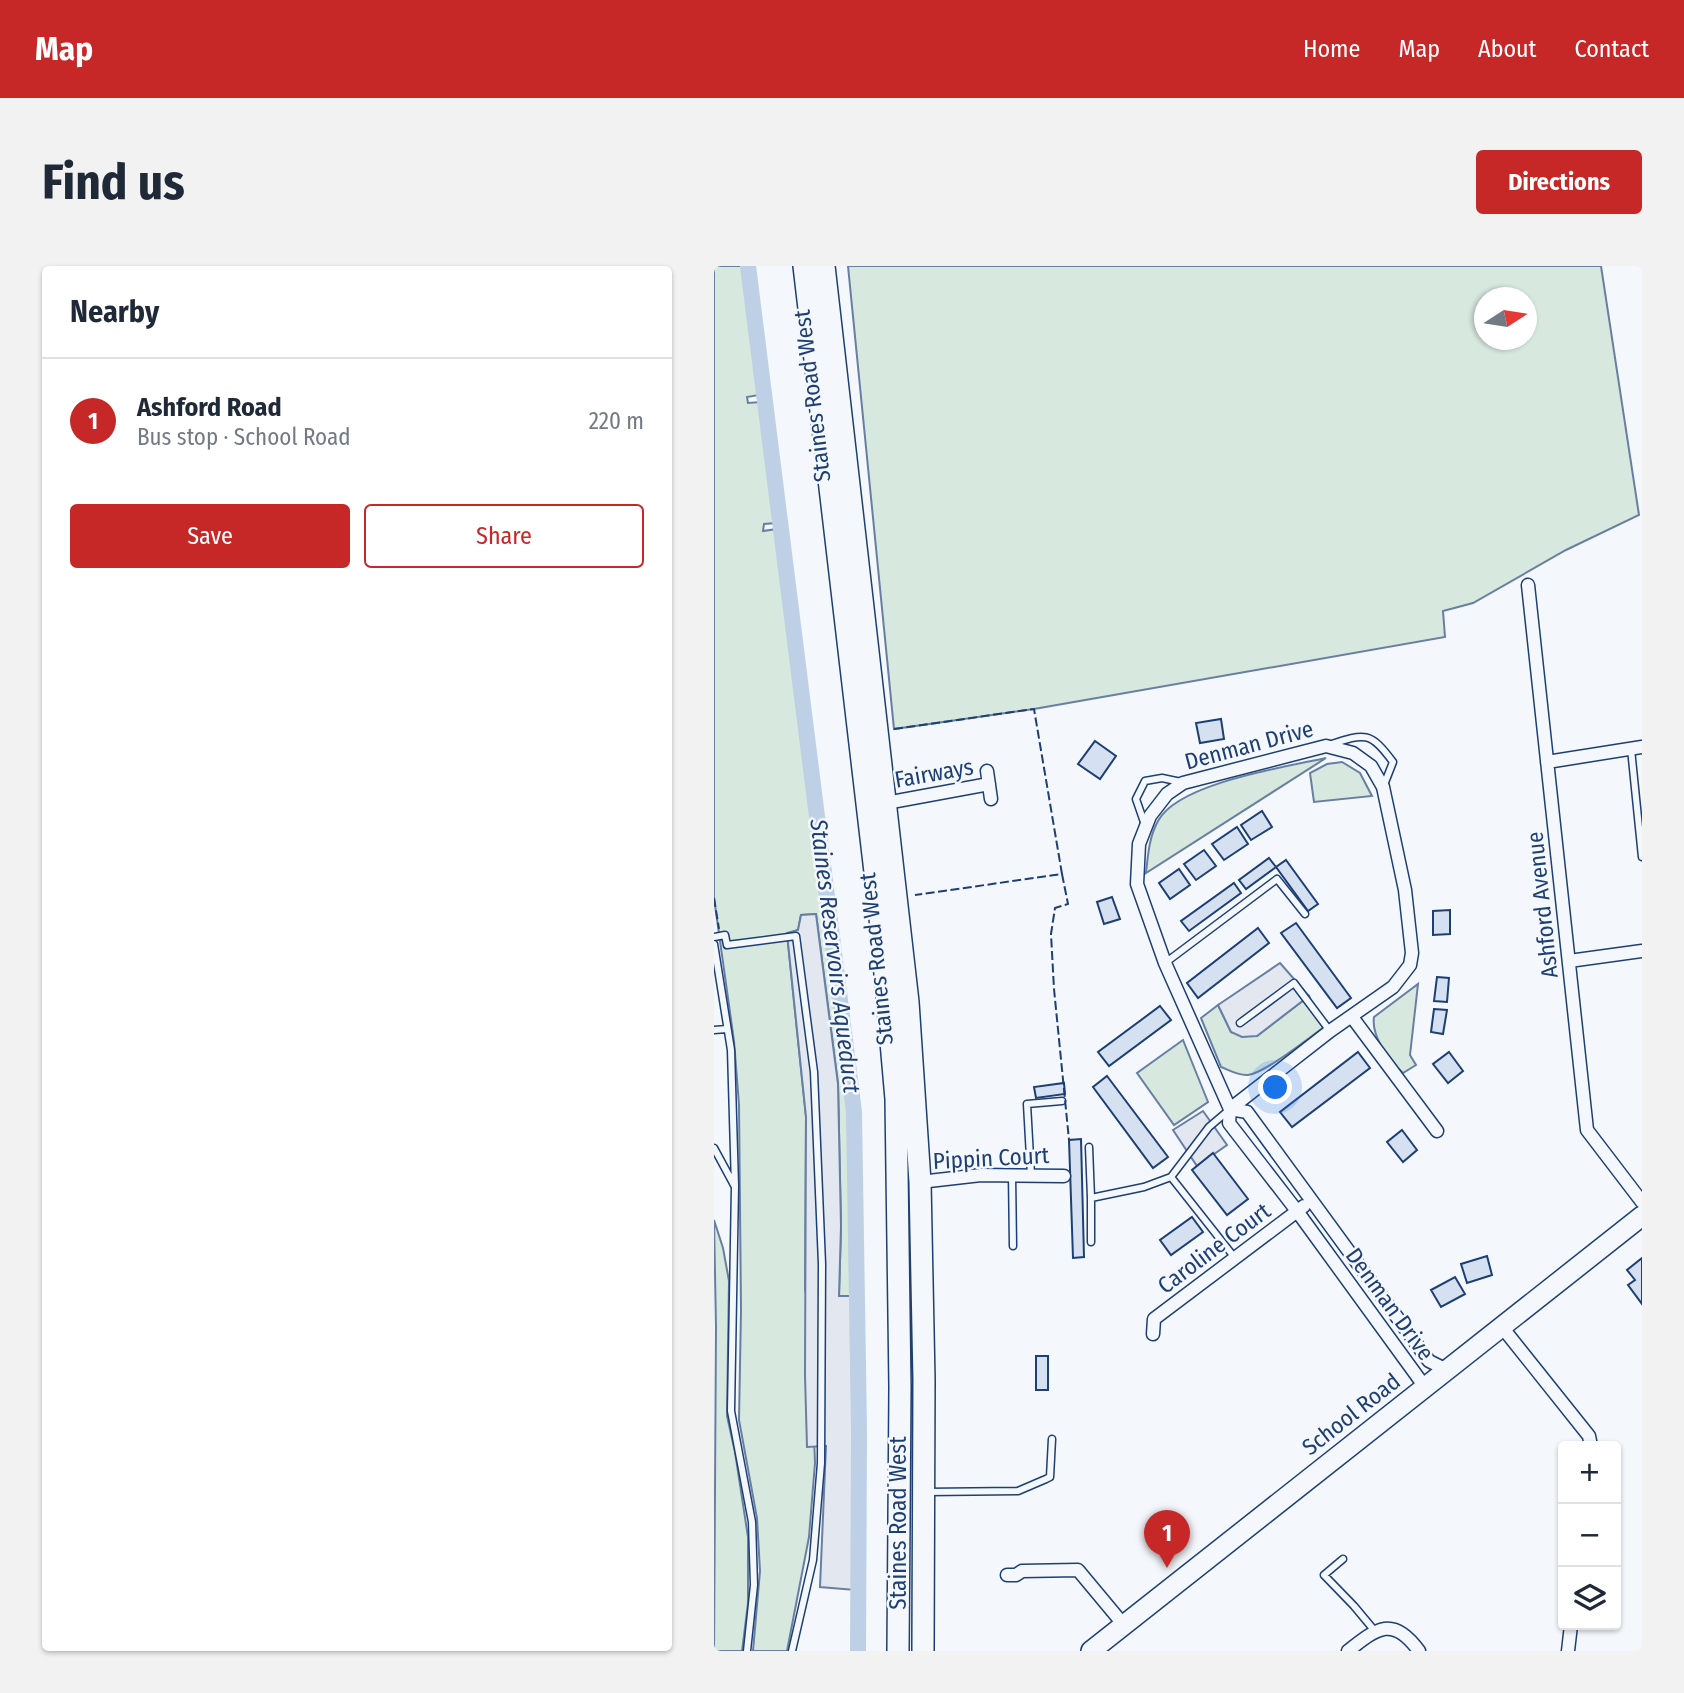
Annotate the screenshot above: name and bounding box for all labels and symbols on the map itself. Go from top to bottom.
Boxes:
north arrow [1474,287,1537,350]
street label: Staines Road West [787,308,836,484]
street label: Denman Drive [1182,714,1316,776]
street label: Fairways [892,752,976,794]
water label: Staines Reservoirs Aqueduct [804,816,866,1095]
street label: Ashford Avenue [1520,830,1564,980]
street label: Staines Road West [853,871,899,1047]
your location [1258,1070,1292,1104]
street label: Pippin Court [932,1141,1050,1175]
street label: Caroline Court [1152,1196,1276,1299]
street label: Denman Drive [1340,1242,1440,1366]
street label: School Road [1296,1367,1406,1461]
street label: Staines Road West [884,1436,912,1610]
pin: 1 [1144,1510,1190,1568]

